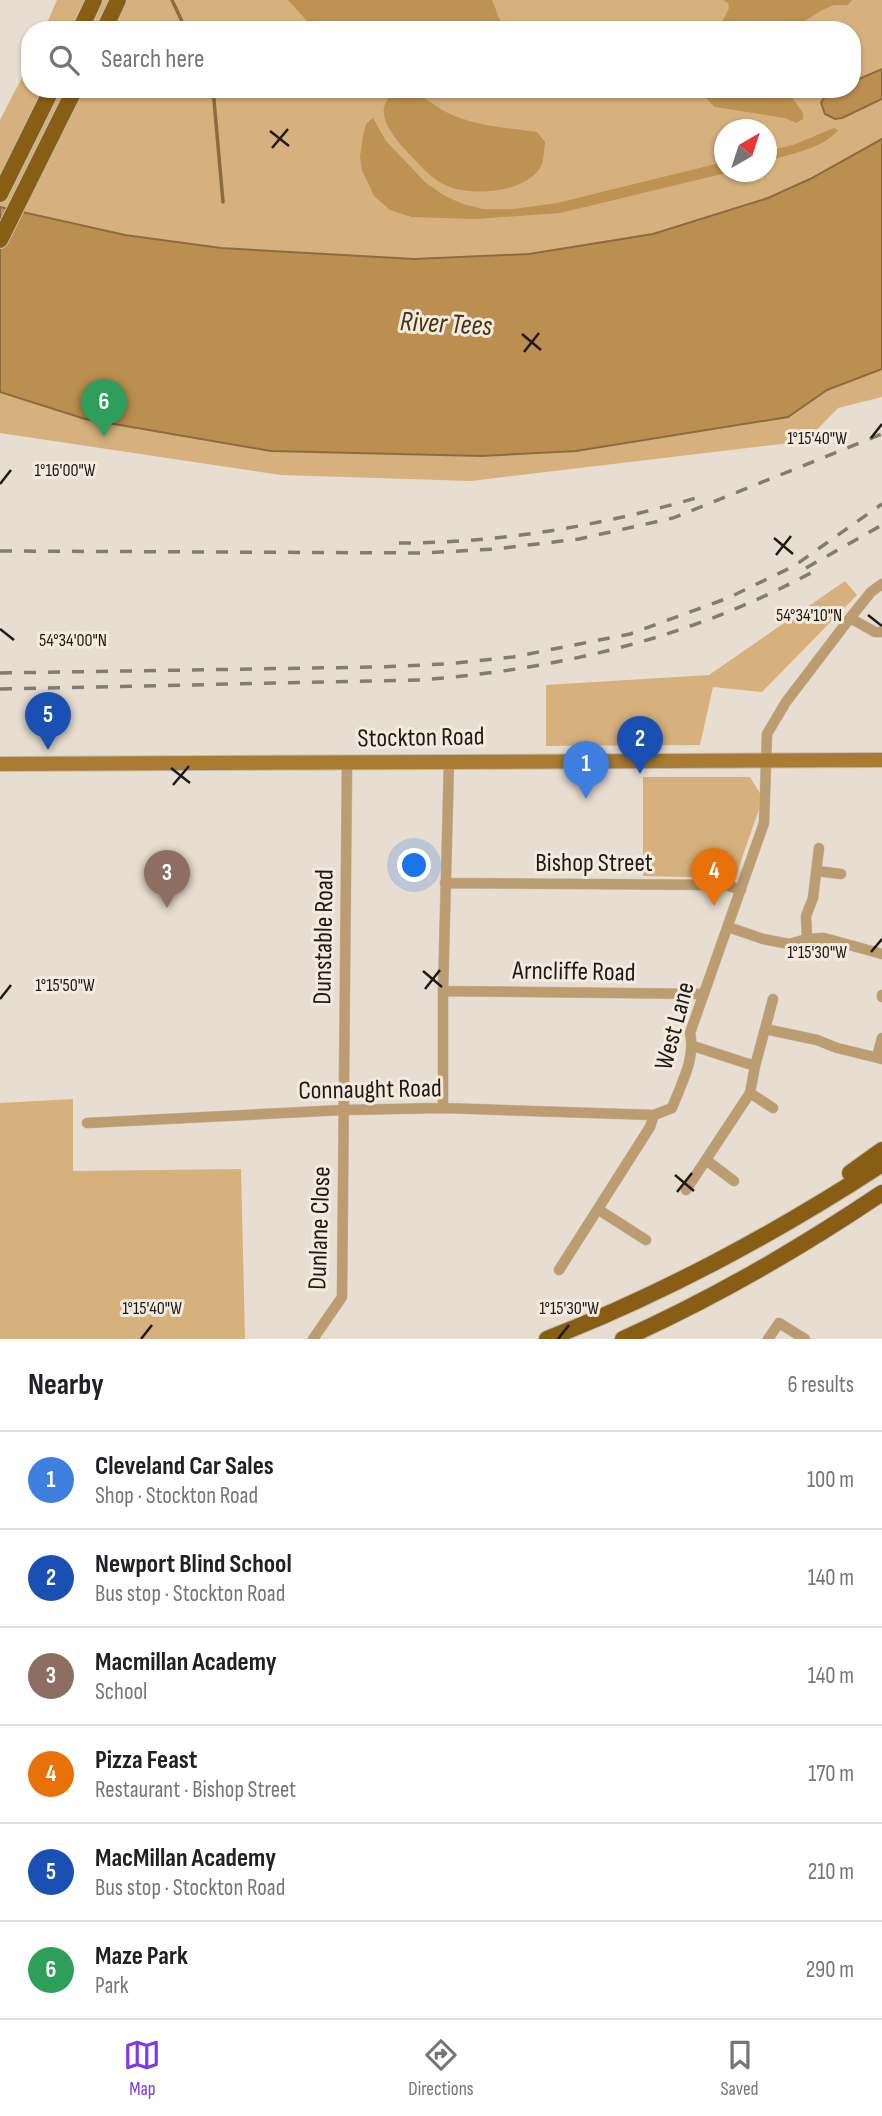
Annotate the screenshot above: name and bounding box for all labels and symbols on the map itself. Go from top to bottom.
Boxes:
north arrow [714,119,777,182]
water label: River Tees [399,305,493,343]
pin: 6 [81,379,127,437]
text: 1°15'40"W [787,428,847,449]
text: 1°16'00"W [35,460,96,481]
text: 54°34'10"N [776,605,842,626]
text: 54°34'00"N [39,630,107,651]
pin: 5 [25,692,71,750]
pin: 2 [617,716,663,774]
street label: Stockton Road [357,721,485,755]
pin: 1 [563,741,609,799]
your location [397,848,431,882]
street label: Bishop Street [535,848,653,879]
pin: 4 [691,848,737,906]
pin: 3 [144,850,190,908]
street label: Dunstable Road [307,869,341,1005]
text: 1°15'30"W [787,942,847,963]
street label: Arncliffe Road [511,955,636,989]
text: 1°15'50"W [35,975,95,996]
street label: West Lane [648,979,702,1073]
street label: Connaught Road [298,1073,442,1107]
street label: Dunlane Close [302,1166,338,1290]
text: 1°15'40"W [122,1298,182,1319]
text: 1°15'30"W [539,1298,599,1319]

